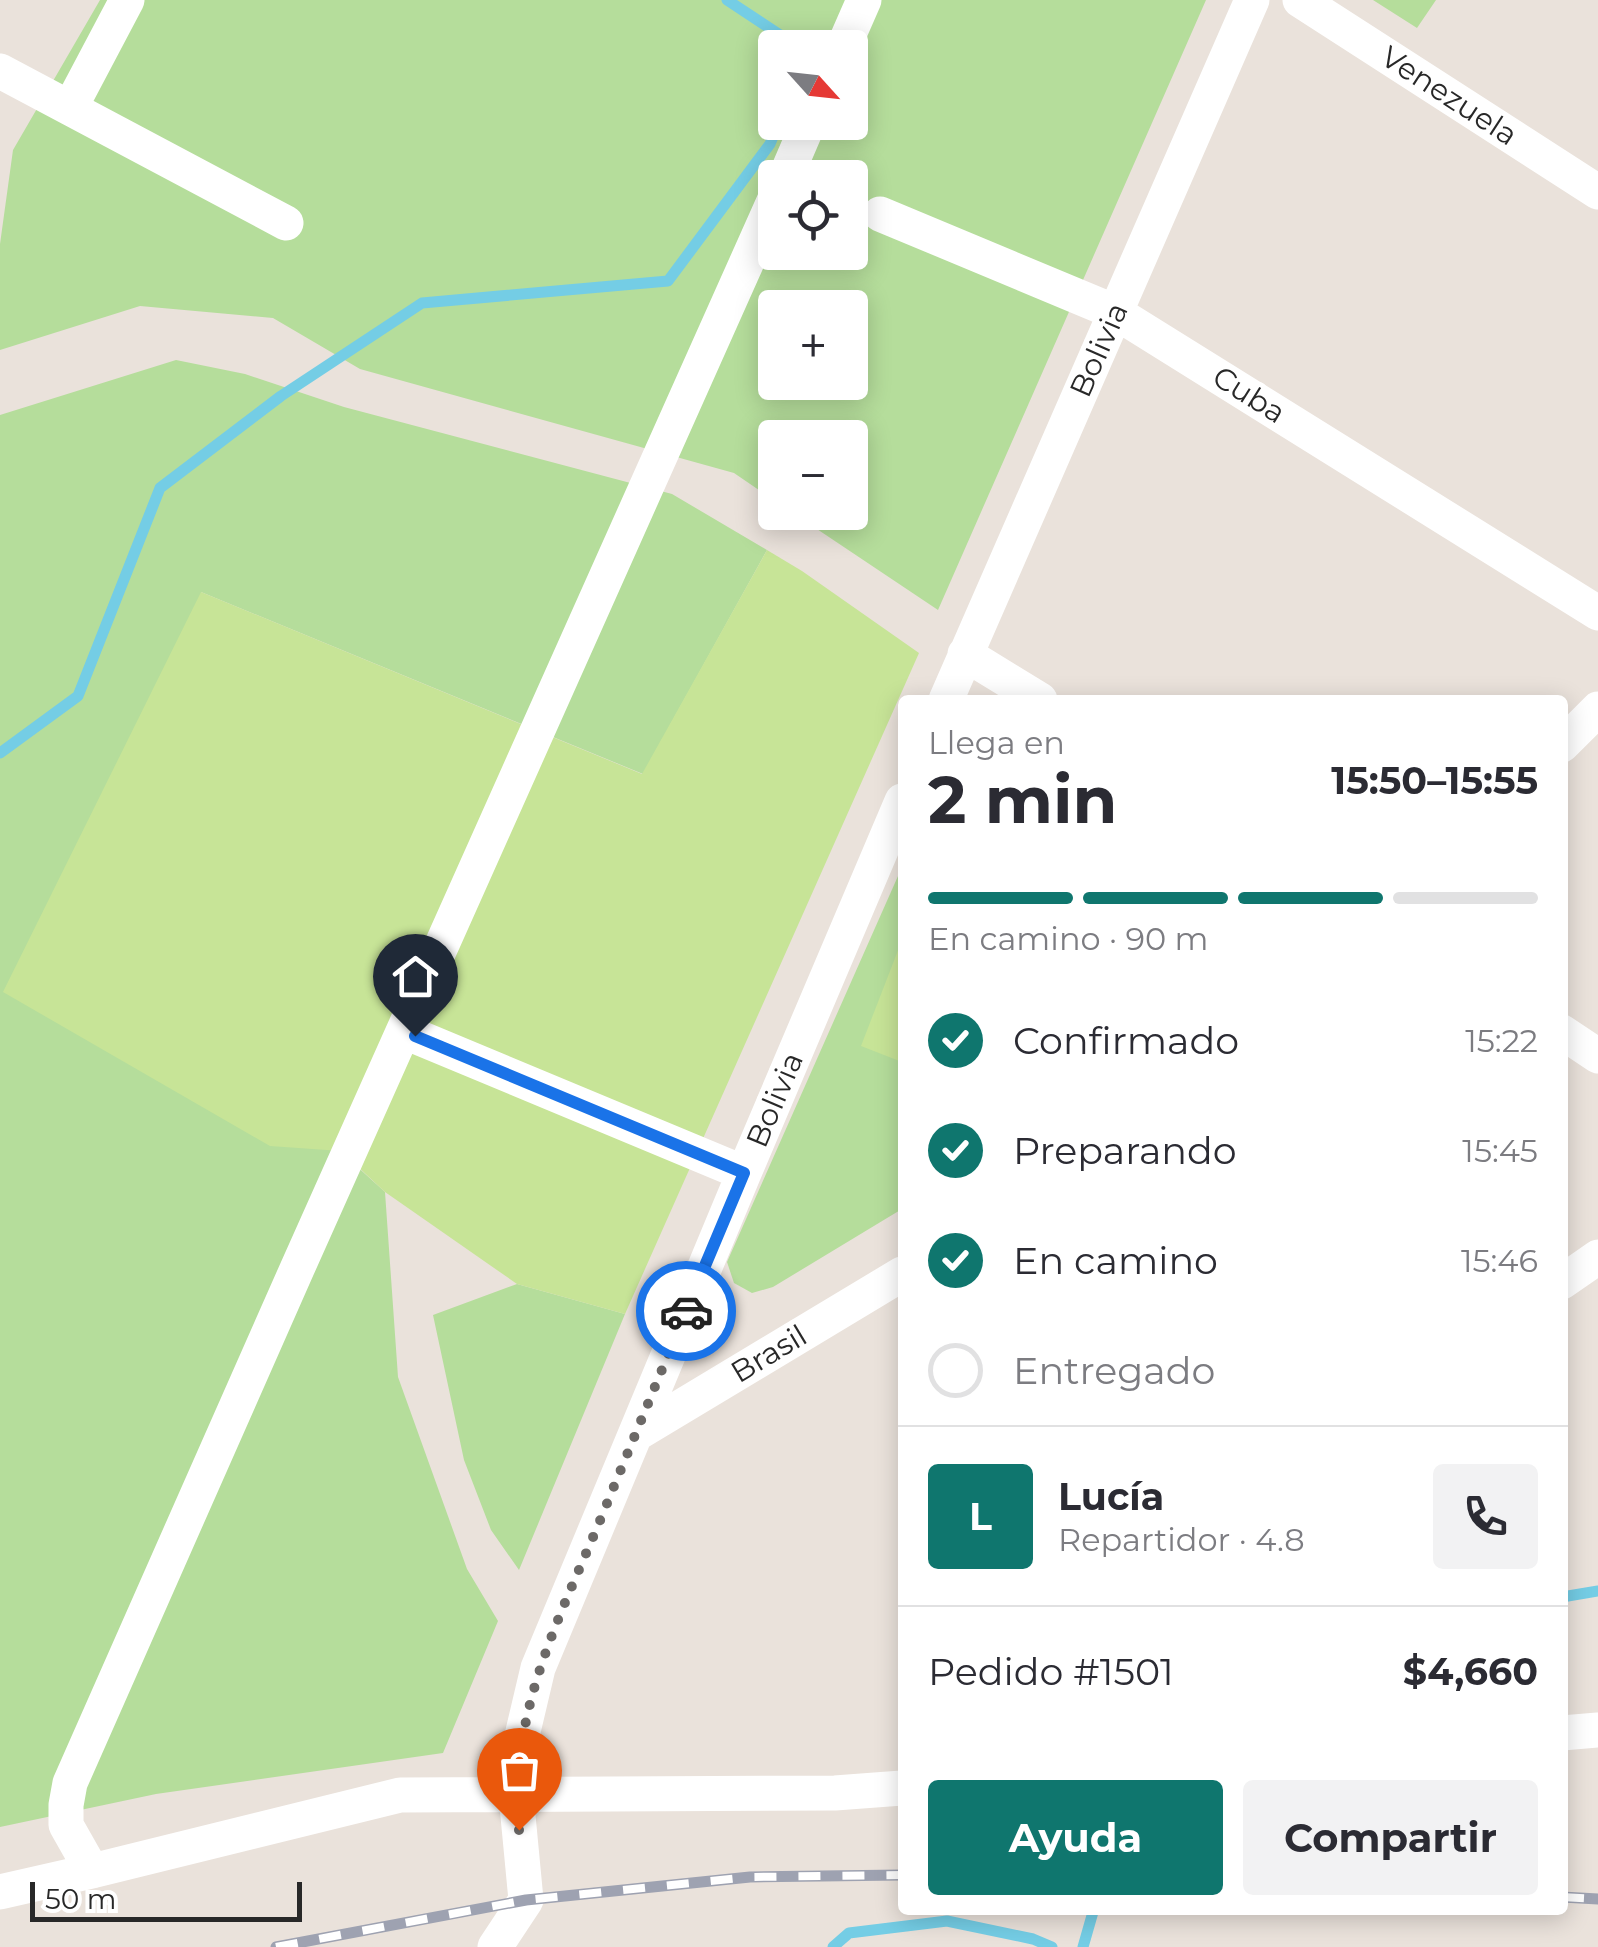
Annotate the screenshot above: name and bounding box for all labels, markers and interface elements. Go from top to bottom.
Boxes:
north arrow [758,30,868,140]
map controls [758,30,868,530]
street label: Venezuela [1374,38,1524,153]
button: locate [758,160,868,270]
button: + [758,290,868,400]
street label: Bolivia [1061,297,1136,403]
street label: Cuba [1206,358,1293,431]
button: − [758,420,868,530]
text: Llega en [928,723,1065,762]
text: 15:50–15:55 [1331,757,1538,804]
text: 2 min [928,760,1117,839]
text: En camino · 90 m [928,919,1208,958]
pin [373,934,458,1037]
icon: home [388,949,443,1004]
icon: check [928,1013,983,1068]
text: Confirmado [1013,1017,1239,1064]
text: 15:22 [1465,1021,1538,1060]
street label: Bolivia [738,1047,811,1153]
icon: check [928,1123,983,1178]
text: Preparando [1013,1127,1237,1174]
text: 15:45 [1462,1131,1538,1170]
icon: check [928,1233,983,1288]
text: En camino [1013,1237,1218,1284]
text: 15:46 [1461,1241,1538,1280]
courier [636,1261,736,1361]
icon: car [659,1284,714,1339]
street label: Brasil [724,1317,813,1391]
text: Entregado [1013,1347,1215,1394]
button: phone [1433,1464,1538,1569]
text: Lucía [1058,1473,1164,1520]
text: L [969,1493,992,1540]
text: Repartidor · 4.8 [1058,1520,1305,1559]
text: Pedido #1501 [928,1648,1174,1695]
text: $4,660 [1403,1648,1538,1695]
pin [477,1728,562,1831]
icon: bag [492,1743,547,1798]
button: Ayuda [928,1780,1223,1895]
button: Compartir [1243,1780,1538,1895]
scale bar [30,1877,302,1922]
text: 50 m [45,1882,116,1916]

